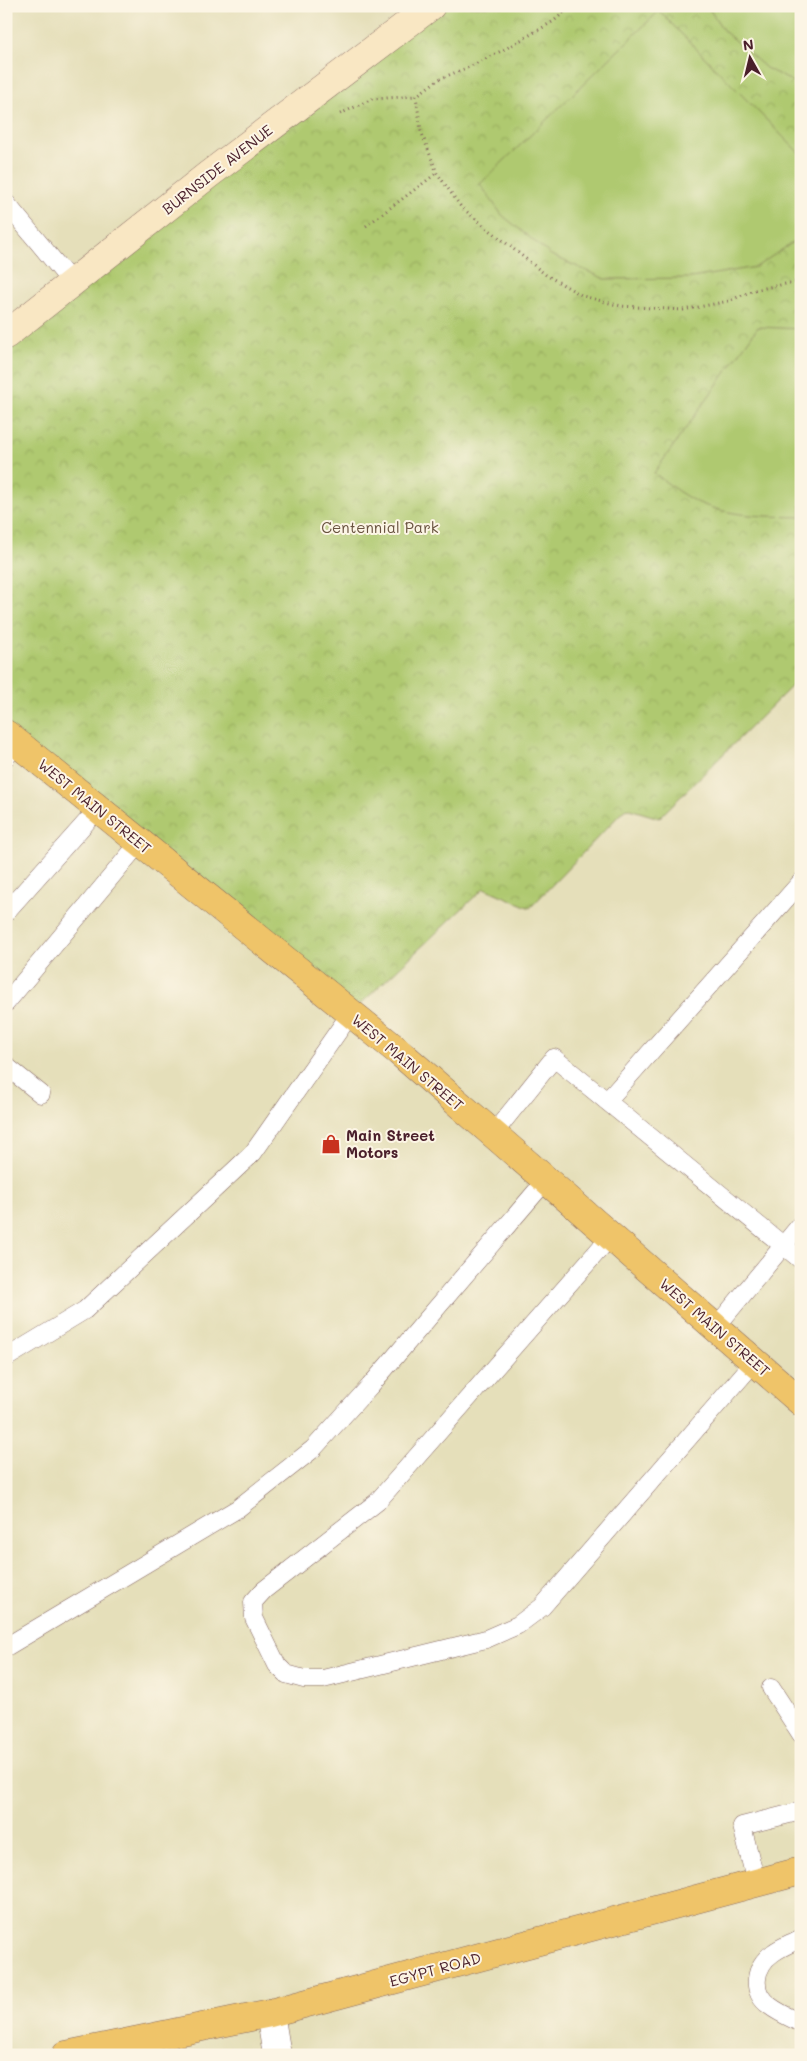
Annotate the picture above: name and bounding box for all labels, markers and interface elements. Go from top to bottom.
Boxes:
north arrow [724,32,774,82]
text: N [742,34,755,55]
street label: BURNSIDE AVENUE [158,119,277,218]
park label: Centennial Park [321,517,439,537]
street label: WEST MAIN STREET [34,754,156,858]
street label: WEST MAIN STREET [348,1009,468,1115]
place label: Main Street Motors [346,1125,435,1162]
shop icon: Main Street Motors [320,1133,342,1155]
street label: WEST MAIN STREET [656,1273,774,1381]
street label: EGYPT ROAD [387,1947,483,1991]

